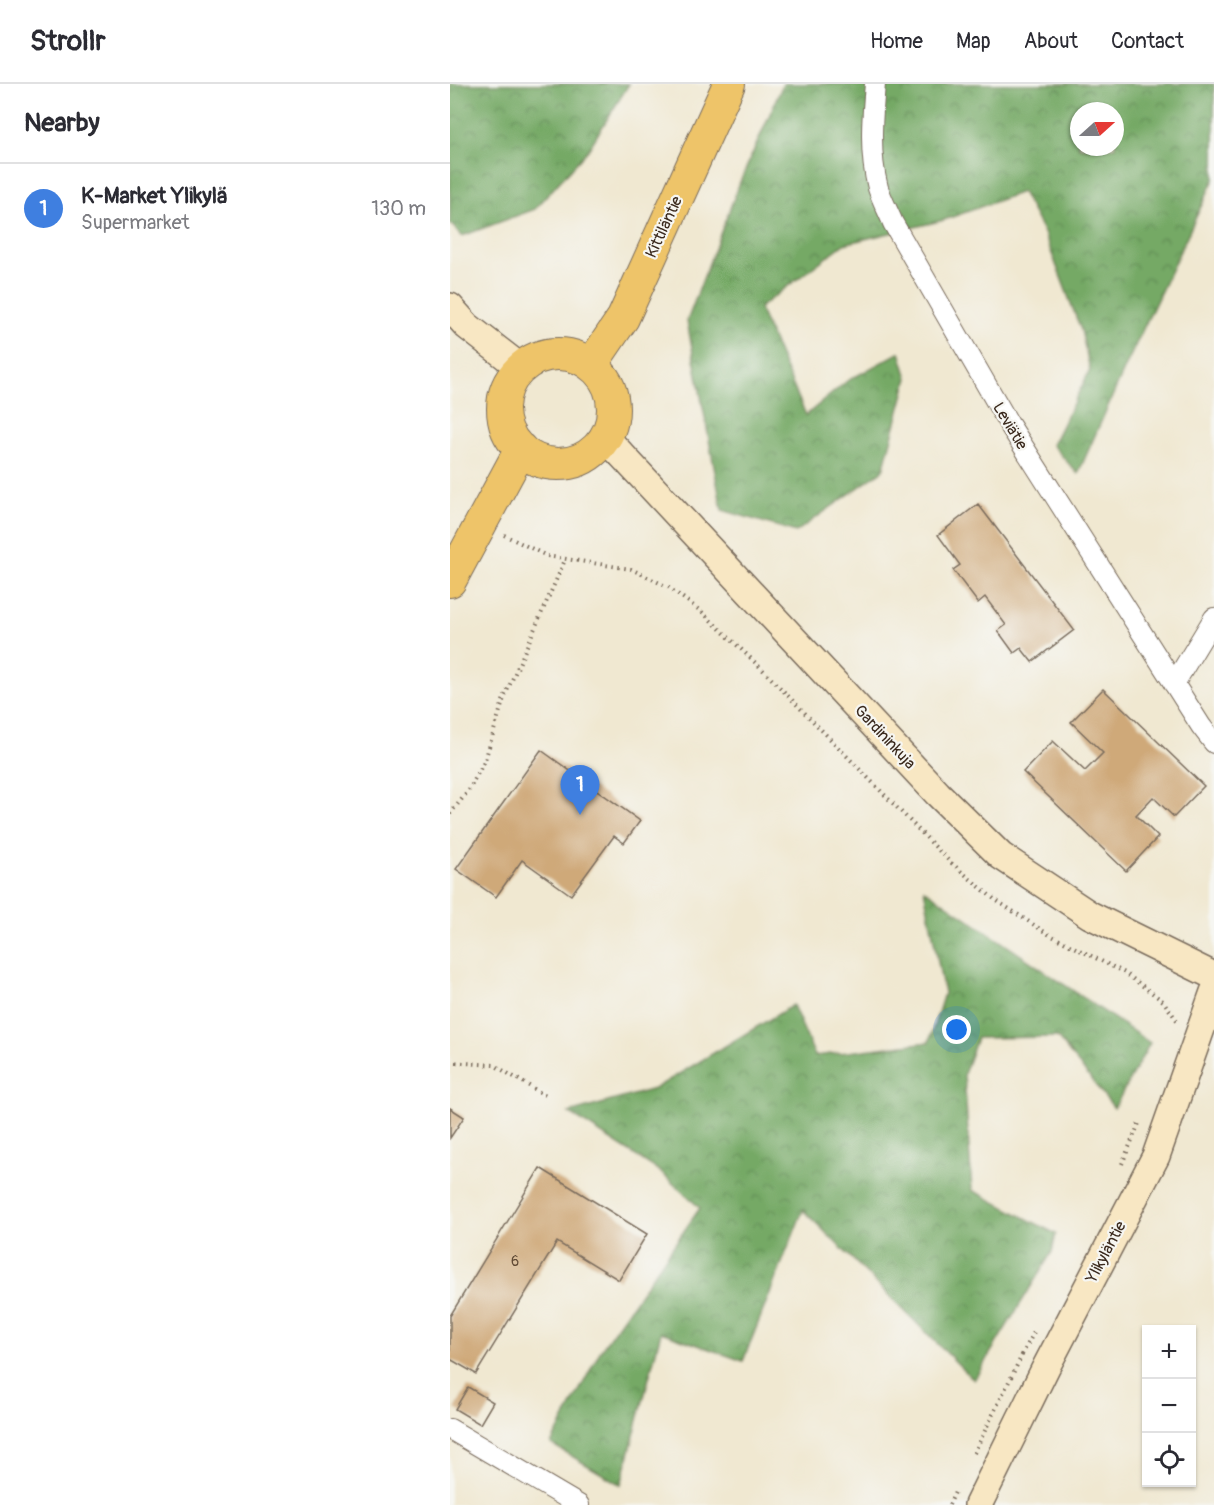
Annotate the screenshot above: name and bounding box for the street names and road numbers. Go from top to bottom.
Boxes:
street label: Kittiläntie [641,193,687,261]
street label: Leviätie [988,399,1032,453]
street label: Gardininkuja [850,701,920,773]
street label: Ylikyläntie [1081,1218,1131,1287]

